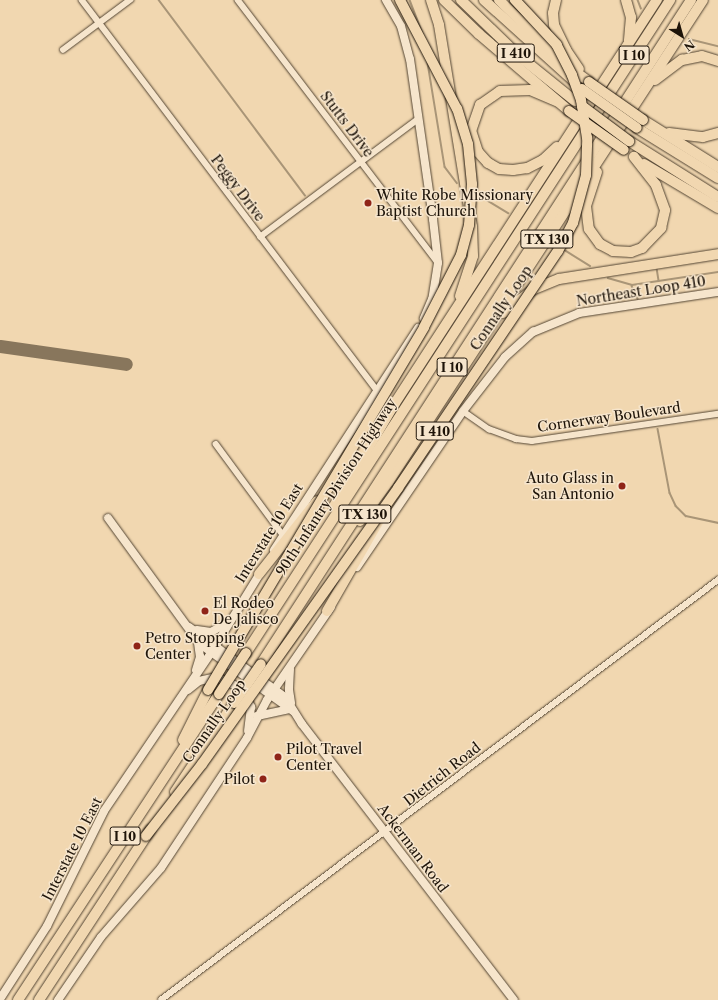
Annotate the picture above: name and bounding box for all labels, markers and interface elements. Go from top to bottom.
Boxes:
north arrow [662,16,702,56]
text: N [681,37,697,54]
road number: I 410 [496,42,536,64]
road number: I 10 [618,44,650,66]
street label: Stutts Drive [317,88,377,160]
street label: Peggy Drive [207,151,269,225]
place label: White Robe Missionary Baptist Church [376,187,533,220]
marker: White Robe Missionary Baptist Church [363,198,373,208]
road number: TX 130 [520,228,574,250]
street label: Connally Loop [466,262,536,354]
street label: Northeast Loop 410 [575,272,707,310]
road number: I 10 [436,356,468,378]
street label: 90th Infantry Division Highway [272,395,400,579]
street label: Cornerway Boulevard [536,399,682,435]
road number: I 410 [415,420,455,442]
place label: Auto Glass in San Antonio [526,470,614,502]
street label: Interstate 10 East [232,480,306,586]
marker: Auto Glass in San Antonio [617,481,627,491]
road number: TX 130 [338,503,392,525]
place label: El Rodeo De Jalisco [213,595,279,628]
marker: El Rodeo De Jalisco [200,606,210,616]
place label: Petro Stopping Center [145,630,244,662]
marker: Petro Stopping Center [132,641,142,651]
street label: Connally Loop [179,676,249,766]
street label: Dietrich Road [400,739,484,809]
place label: Pilot Travel Center [286,741,363,774]
marker: Pilot Travel Center [273,752,283,762]
place label: Pilot [224,771,255,787]
marker: Pilot [258,774,268,784]
street label: Interstate 10 East [39,794,105,904]
street label: Ackerman Road [374,800,452,896]
road number: I 10 [109,825,141,847]

